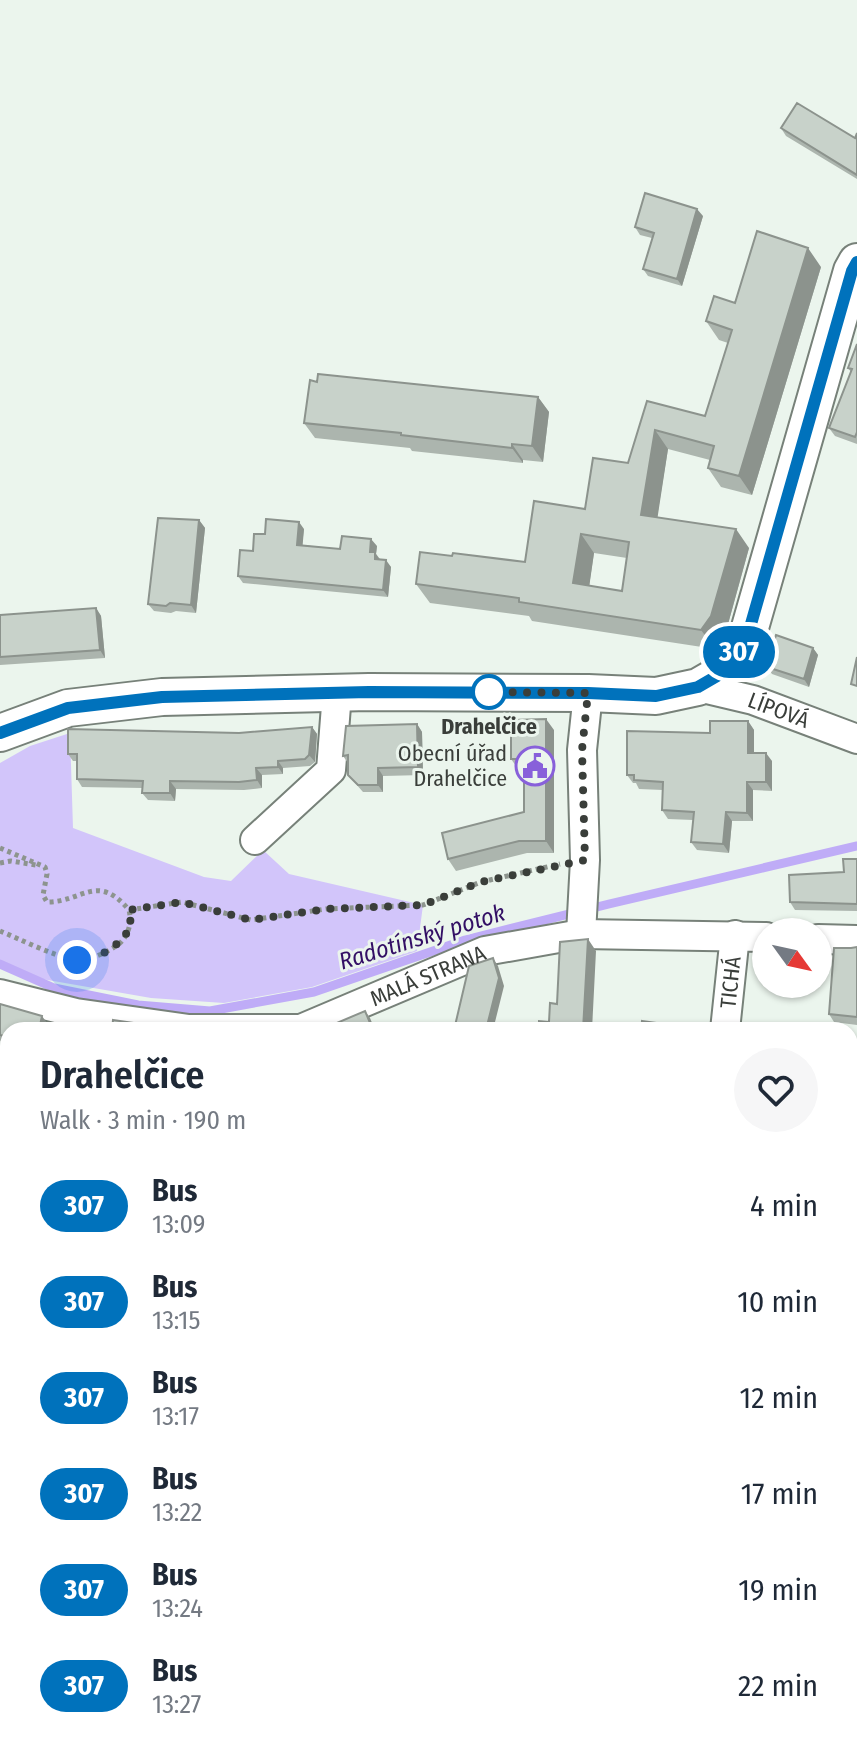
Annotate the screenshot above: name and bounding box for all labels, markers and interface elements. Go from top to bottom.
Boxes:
line badge: 307 [693,626,785,678]
text: 307 [719,635,759,668]
marker: Drahelčice [472,675,506,709]
street label: LÍPOVÁ [744,686,813,734]
place label: Drahelčice [441,713,537,740]
place label: Obecní úřad Drahelčice [398,740,507,792]
public building icon: Obecní úřad Drahelčice [514,745,556,787]
water label: Radotínský potok [336,898,508,976]
north arrow [752,918,832,998]
map controls [752,918,832,998]
street label: MALÁ STRANA [366,939,490,1012]
your location [57,940,97,980]
street label: TICHÁ [714,955,747,1010]
button: heart [734,1048,818,1132]
text: Drahelčice [40,1052,204,1098]
text: Walk · 3 min · 190 m [40,1105,246,1136]
text: Bus [152,1173,197,1209]
text: 4 min [750,1188,818,1224]
text: 307 [64,1189,104,1222]
text: 13:09 [152,1209,205,1240]
text: Bus [152,1269,197,1305]
text: 10 min [737,1284,818,1320]
text: 307 [64,1285,104,1318]
text: 13:15 [152,1305,200,1336]
text: Bus [152,1365,197,1401]
text: 12 min [740,1380,818,1416]
text: 307 [64,1381,104,1414]
text: 13:17 [152,1401,199,1432]
text: Bus [152,1461,197,1497]
text: 17 min [741,1476,818,1512]
text: 307 [64,1477,104,1510]
text: 13:22 [152,1497,202,1528]
text: Bus [152,1557,197,1593]
text: 19 min [738,1572,818,1608]
text: 307 [64,1573,104,1606]
text: 13:24 [152,1593,203,1624]
text: Bus [152,1653,197,1689]
text: 22 min [738,1668,818,1704]
text: 307 [64,1669,104,1702]
text: 13:27 [152,1689,201,1720]

